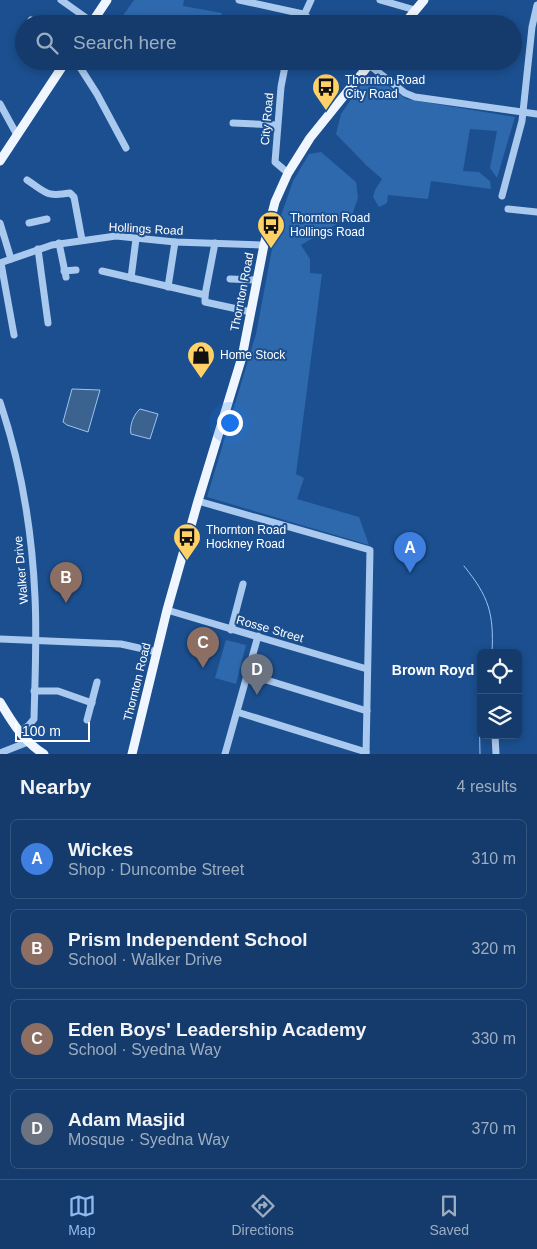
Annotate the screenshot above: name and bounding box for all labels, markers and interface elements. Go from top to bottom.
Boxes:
search box [15,15,522,70]
icon: search [33,29,61,57]
text: Search here [73,32,177,53]
bus stop icon: Thornton Road City Road [311,72,341,111]
place label: Thornton Road City Road [345,73,425,101]
street label: City Road [258,92,276,146]
bus stop icon: Thornton Road Hollings Road [256,210,286,249]
place label: Thornton Road Hollings Road [290,211,370,239]
street label: Hollings Road [108,220,184,238]
street label: Thornton Road [227,251,257,333]
shop icon: Home Stock [186,340,216,379]
place label: Home Stock [220,348,286,362]
your location [217,410,243,436]
bus stop icon: Thornton Road Hockney Road [172,522,202,561]
place label: Thornton Road Hockney Road [206,523,286,551]
pin: A [394,532,426,573]
street label: Walker Drive [11,535,31,605]
pin: B [50,562,82,603]
street label: Rosse Street [235,613,306,645]
pin: C [187,627,219,668]
street label: Thornton Road [121,641,153,723]
map controls [477,649,522,739]
button: locate [477,649,522,694]
pin: D [241,654,273,695]
district label: Brown Royd [392,662,474,678]
button: layers [477,694,522,739]
scale bar [15,719,90,742]
text: 100 m [22,723,61,739]
text: Nearby [20,775,91,798]
text: 4 results [457,778,517,795]
text: Wickes [68,839,133,860]
text: A [31,850,43,867]
text: 310 m [472,850,516,867]
text: Shop · Duncombe Street [68,861,244,878]
text: Prism Independent School [68,929,308,950]
text: B [31,940,43,957]
text: 320 m [472,940,516,957]
text: School · Walker Drive [68,951,222,968]
text: Eden Boys' Leadership Academy [68,1019,366,1040]
text: C [31,1030,43,1047]
text: 330 m [472,1030,516,1047]
text: School · Syedna Way [68,1041,221,1058]
text: Adam Masjid [68,1109,185,1130]
text: D [31,1120,43,1137]
text: 370 m [472,1120,516,1137]
text: Mosque · Syedna Way [68,1131,229,1148]
tab: Map [68,1192,96,1238]
tab: Directions [232,1192,294,1238]
tab: Saved [429,1192,469,1238]

